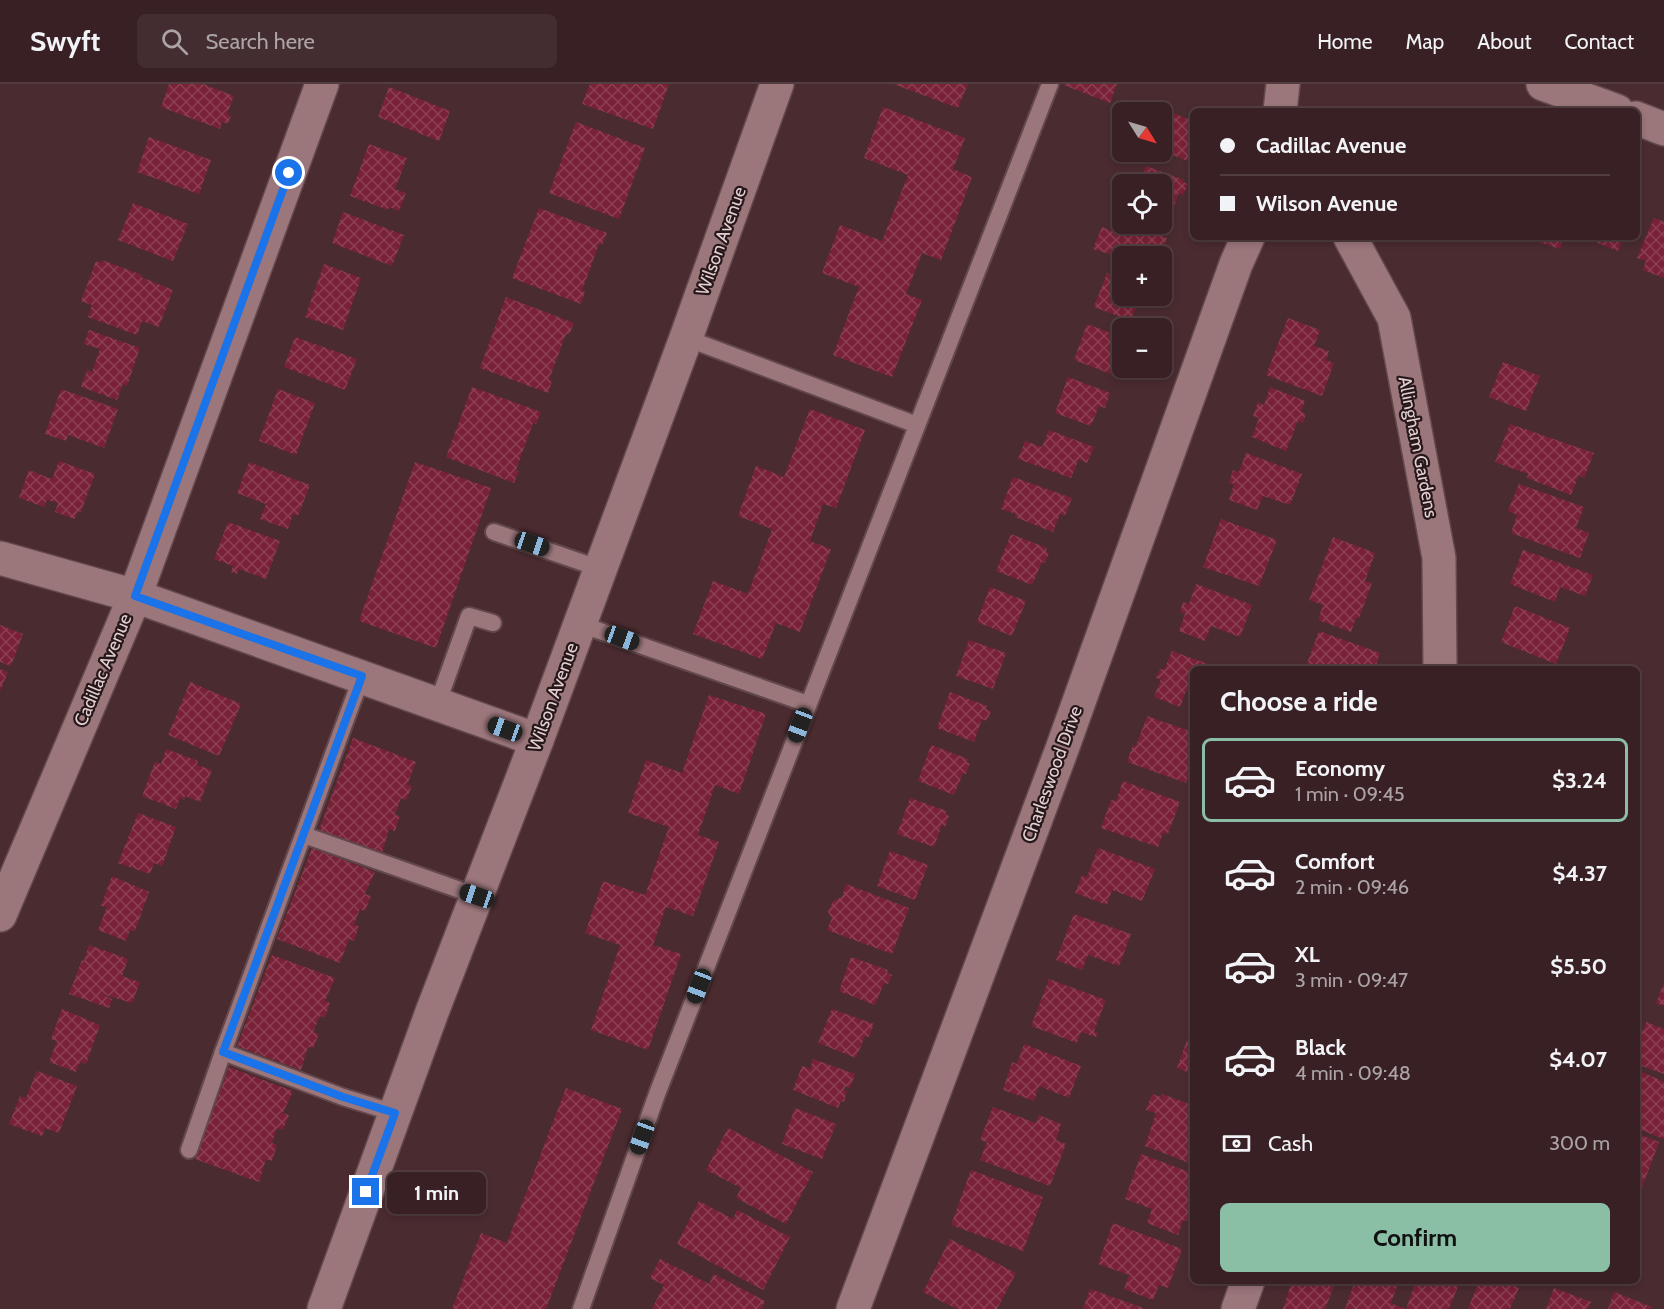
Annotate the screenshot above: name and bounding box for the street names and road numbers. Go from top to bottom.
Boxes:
street label: Wilson Avenue [691,184,751,298]
street label: Allingham Gardens [1394,374,1442,520]
street label: Cadillac Avenue [69,610,137,730]
street label: Wilson Avenue [523,640,583,754]
street label: Charleswood Drive [1017,703,1087,845]

